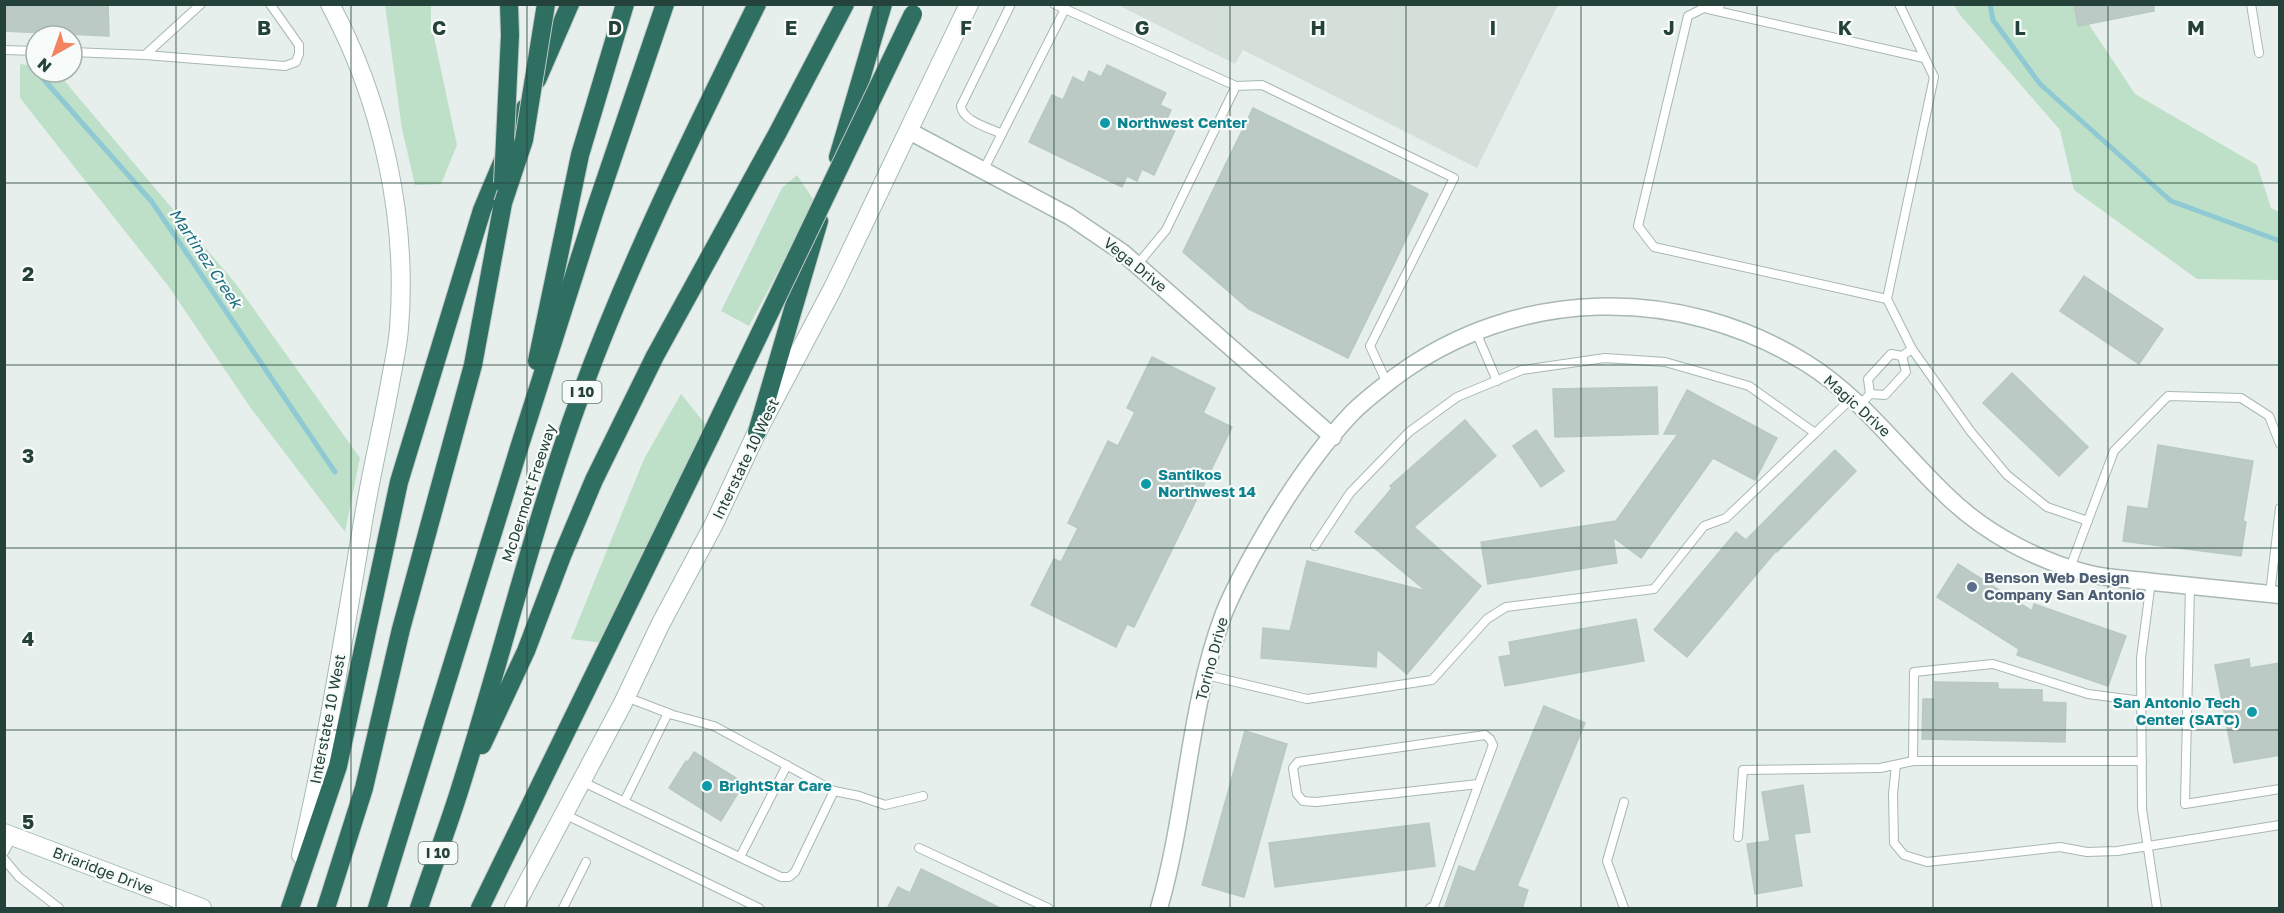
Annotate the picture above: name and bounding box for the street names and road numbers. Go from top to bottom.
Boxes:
street label: Vega Drive [1100,233,1171,295]
street label: Magic Drive [1821,371,1895,440]
road number: I 10 [562,381,602,403]
street label: Interstate 10 West [708,395,782,522]
street label: McDermott Freeway [497,421,559,564]
street label: Torino Drive [1191,615,1231,703]
street label: Interstate 10 West [306,652,348,785]
road number: I 10 [418,842,458,864]
street label: Briaridge Drive [50,843,156,898]

